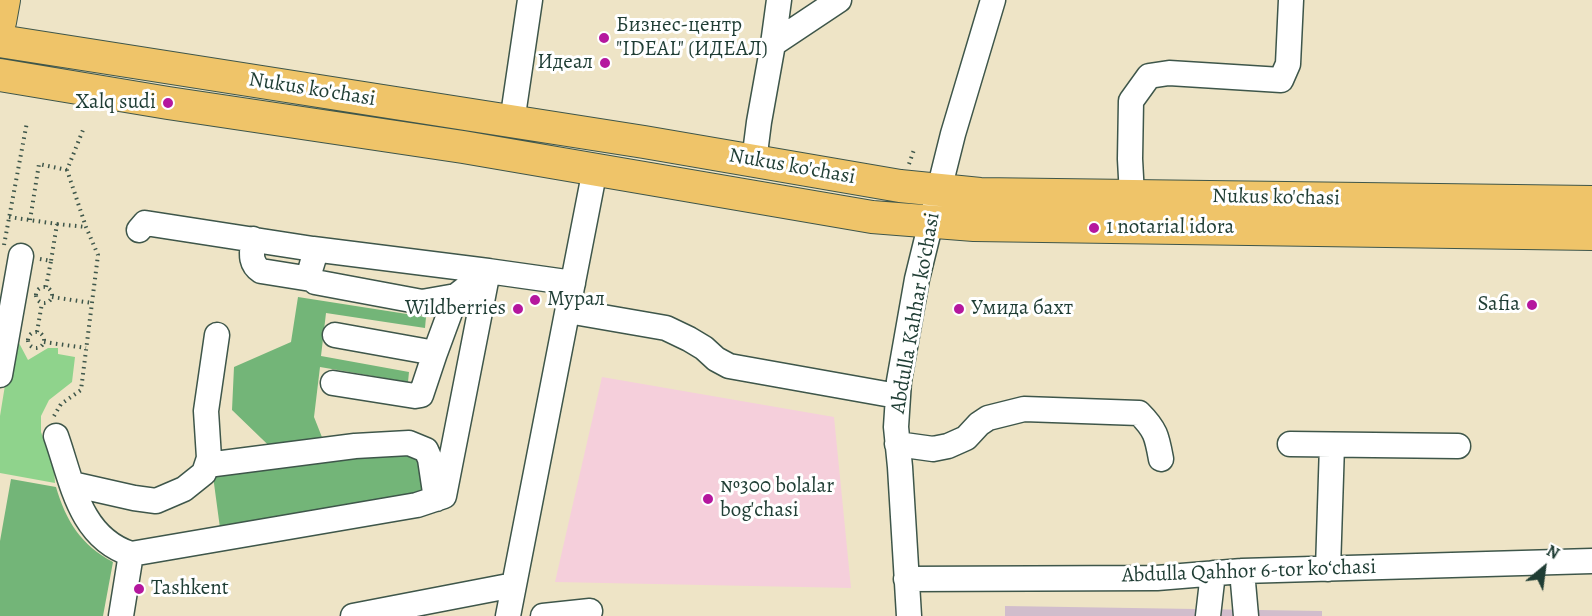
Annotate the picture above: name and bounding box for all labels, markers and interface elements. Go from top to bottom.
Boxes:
place label: Бизнес-центр "IDEAL" (ИДЕАЛ) [616,13,768,63]
marker: Бизнес-центр "IDEAL" (ИДЕАЛ) [597,31,611,45]
place label: Идеал [537,50,593,76]
marker: Идеал [598,56,612,70]
street label: Nukus ko'chasi [247,68,377,112]
place label: Xalq sudi [76,90,156,116]
marker: Xalq sudi [161,96,175,110]
street label: Nukus ko'chasi [727,143,857,191]
street label: Nukus ko'chasi [1212,184,1340,212]
street label: Abdulla Kahhar ko'chasi [886,211,946,415]
place label: 1 notarial idora [1106,215,1234,241]
marker: 1 notarial idora [1087,221,1101,235]
place label: Мурал [547,287,605,313]
place label: Safia [1477,292,1520,318]
marker: Мурал [528,293,542,307]
place label: Wildberries [405,296,506,322]
place label: Умида бахт [971,296,1073,322]
marker: Safia [1525,298,1539,312]
marker: Wildberries [511,302,525,316]
marker: Умида бахт [952,302,966,316]
place label: №300 bolalar bog'chasi [720,474,834,524]
marker: №300 bolalar bog'chasi [701,492,715,506]
north arrow [1514,538,1574,598]
text: N [1542,540,1563,565]
street label: Abdulla Qahhor 6-tor koʻchasi [1121,555,1377,589]
place label: Tashkent [151,576,229,602]
marker: Tashkent [132,582,146,596]

